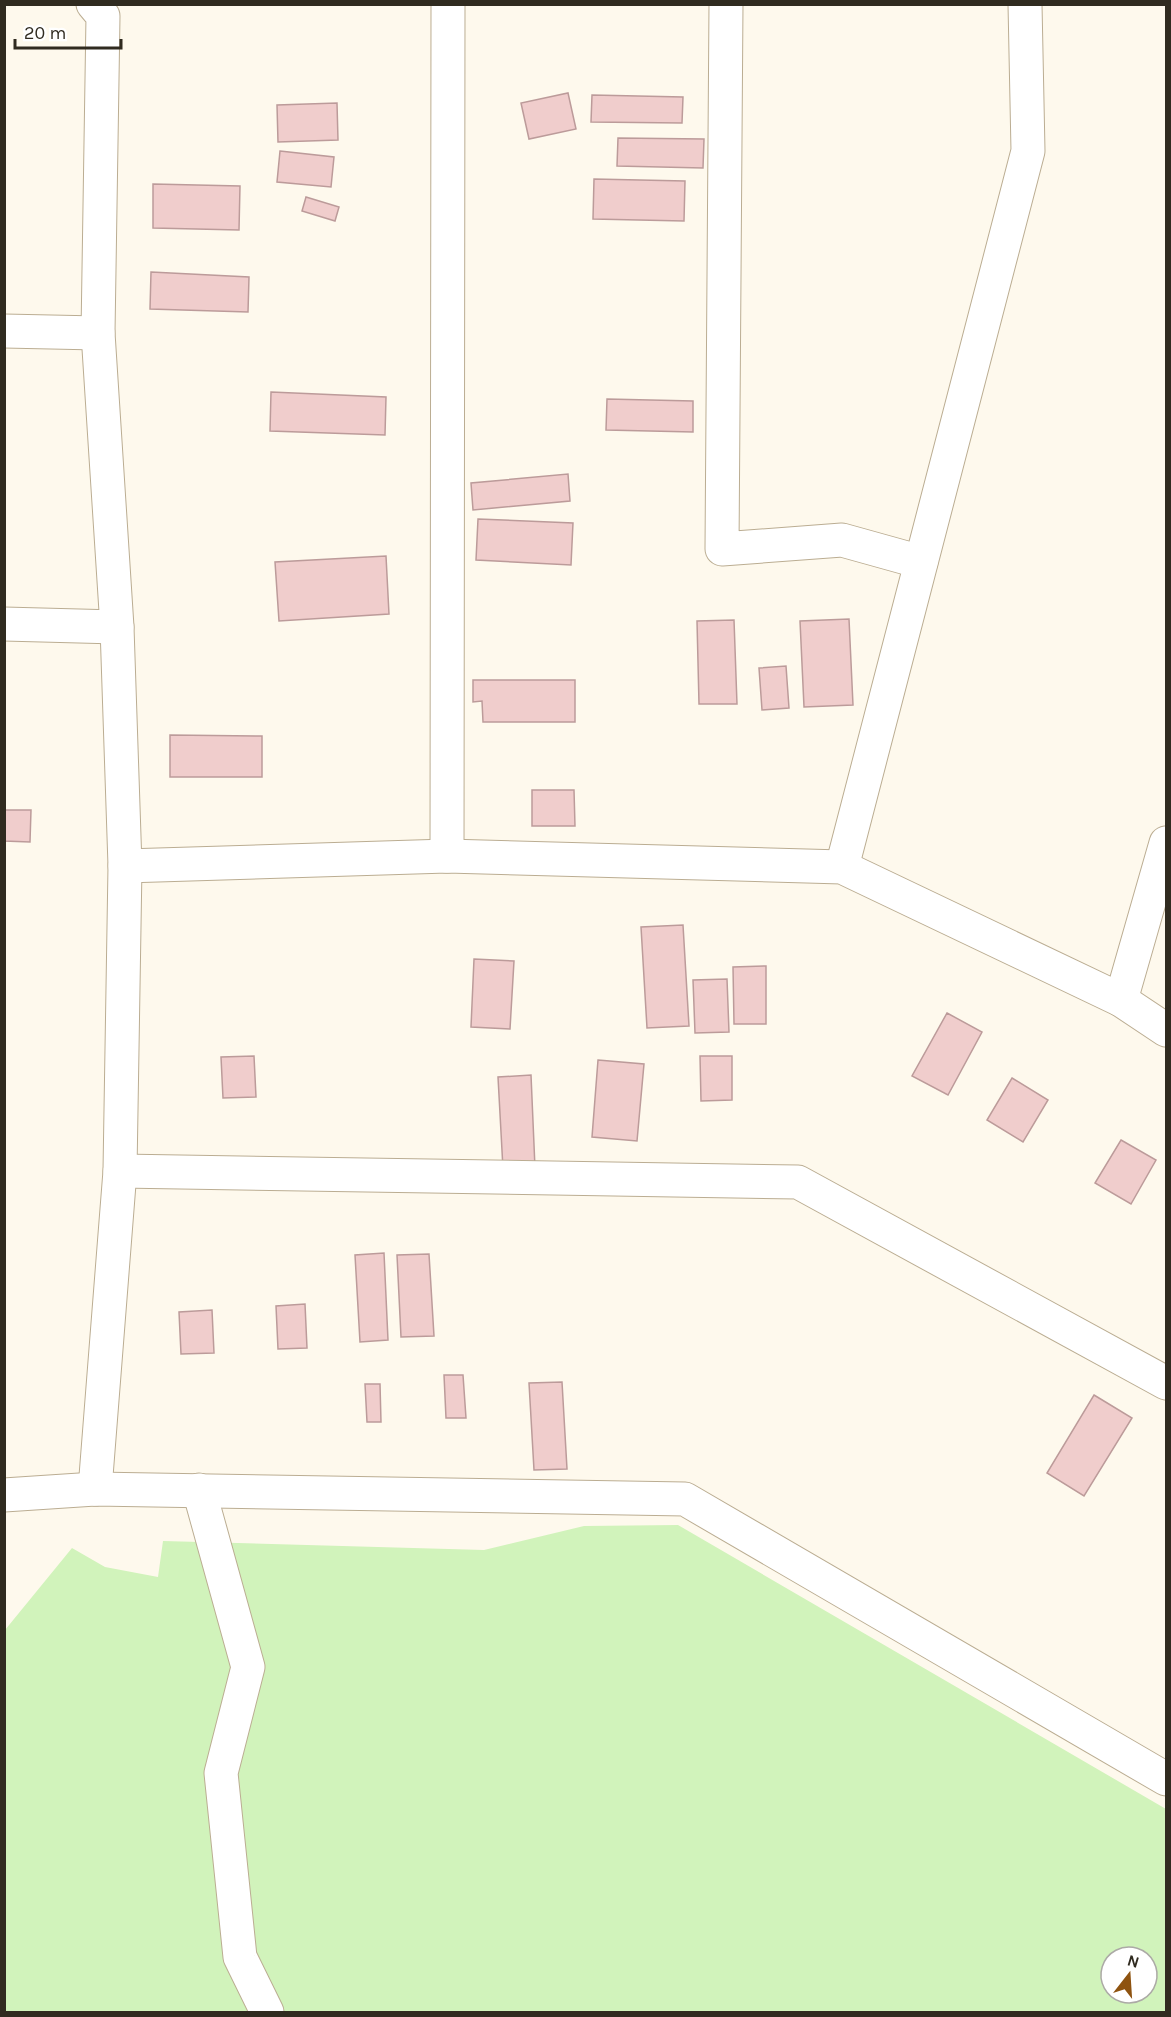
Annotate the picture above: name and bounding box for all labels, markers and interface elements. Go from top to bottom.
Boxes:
scale bar [15,12,122,50]
text: 20 m [24,22,66,44]
north arrow [1099,1945,1159,2005]
text: N [1125,1950,1142,1972]

